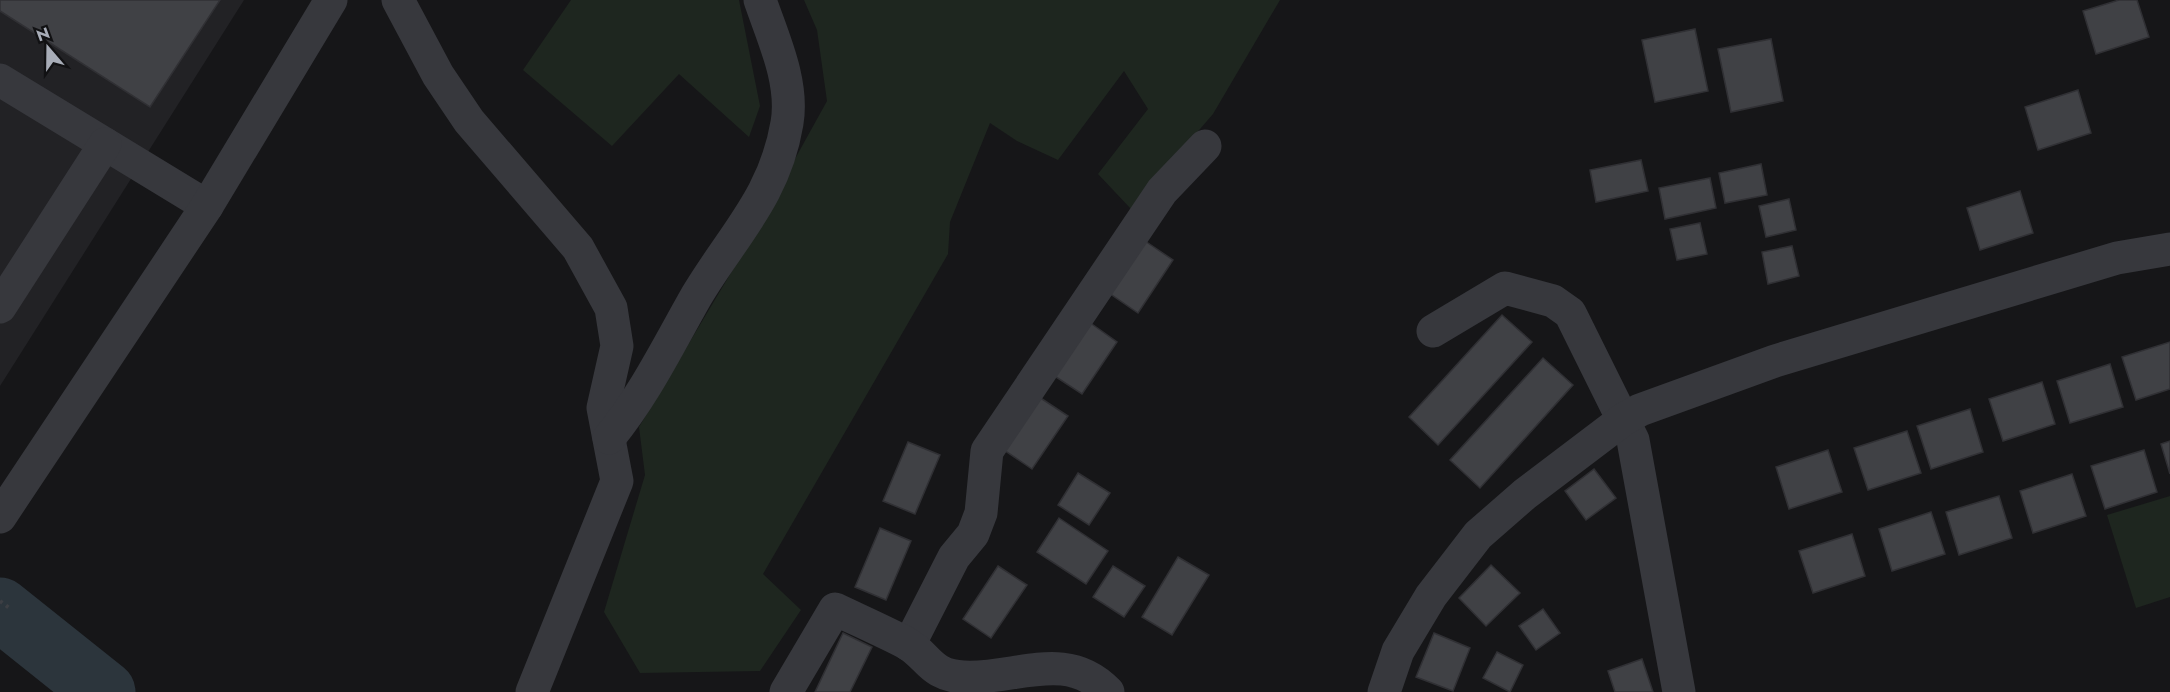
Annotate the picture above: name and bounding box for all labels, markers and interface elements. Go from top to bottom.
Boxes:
north arrow [18,18,78,78]
text: N [33,21,53,47]

